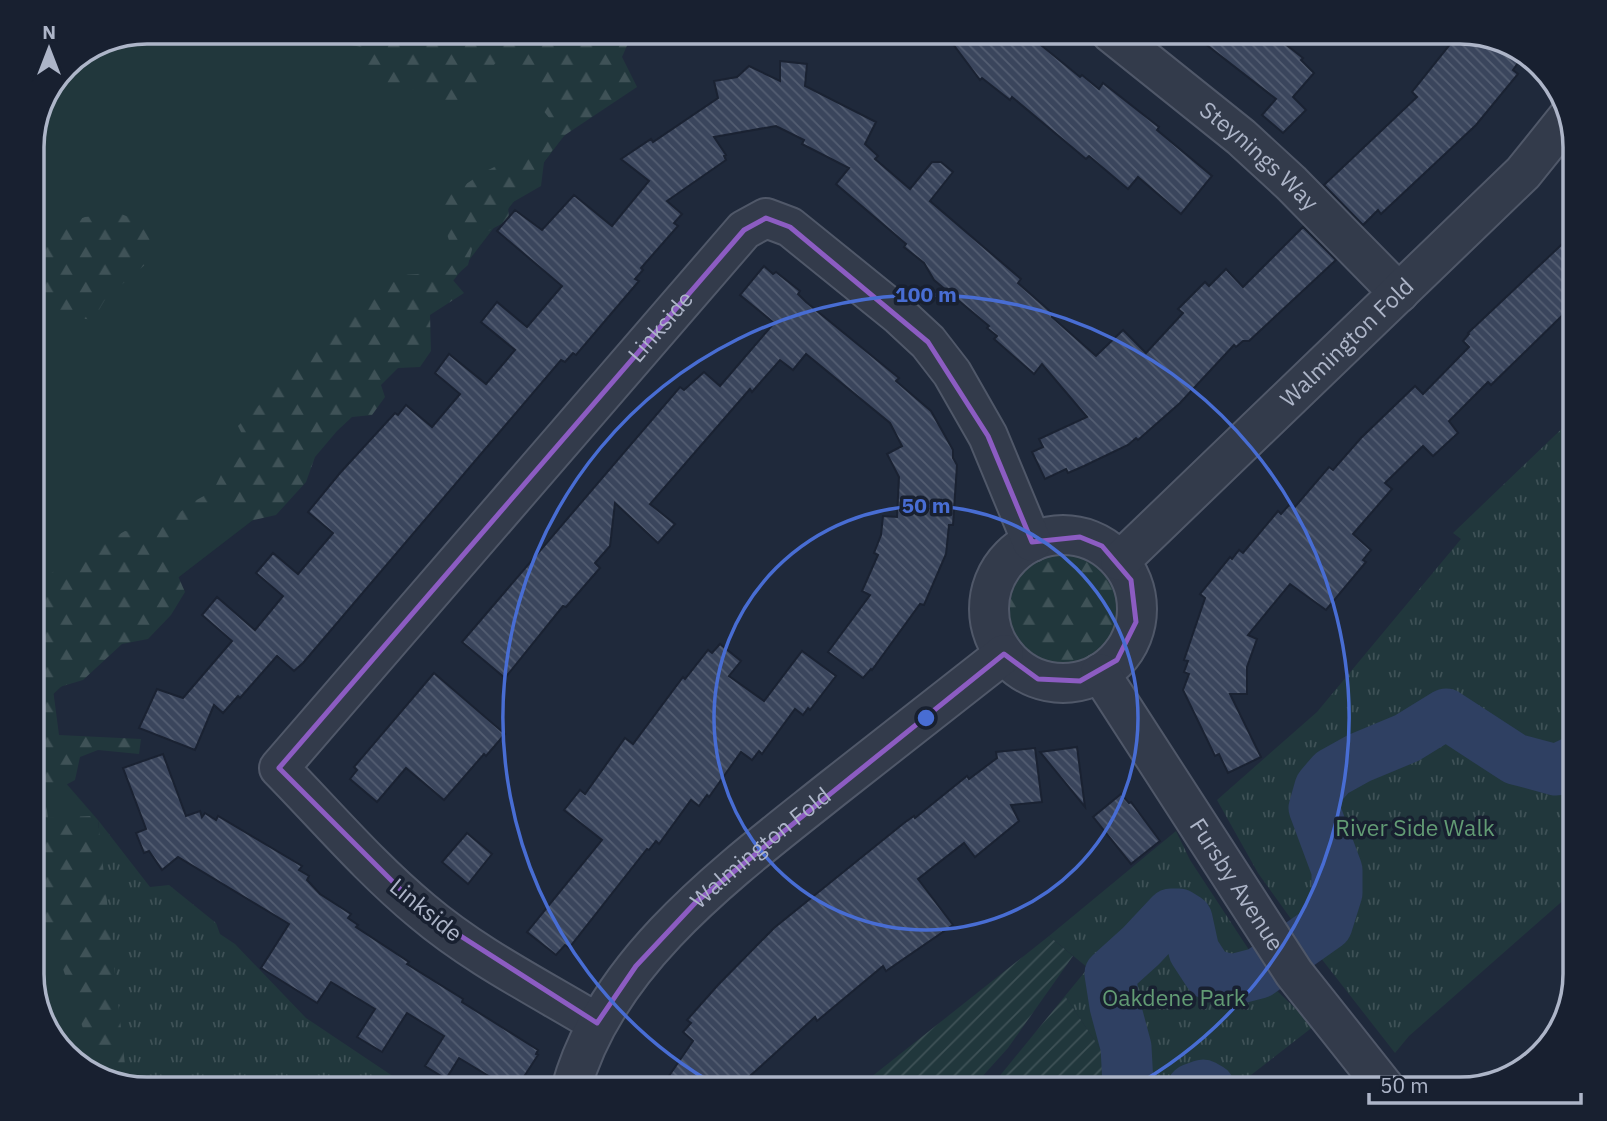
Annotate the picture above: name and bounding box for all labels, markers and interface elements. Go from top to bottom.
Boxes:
north arrow [14,14,84,84]
text: N [42,20,56,44]
street label: Steynings Way [1194,94,1326,217]
street label: Walmington Fold [1273,271,1419,413]
text: 100 m [895,280,957,308]
street label: Linkside [621,284,699,368]
text: 50 m [902,491,950,519]
centre of rings [914,706,938,730]
street label: Walmington Fold [683,780,837,914]
street label: Fursby Avenue [1184,812,1292,956]
park label: River Side Walk [1335,812,1495,842]
street label: Linkside [384,871,469,948]
park label: Oakdene Park [1102,982,1246,1012]
scale bar [1369,1062,1581,1106]
text: 50 m [1380,1071,1429,1099]

